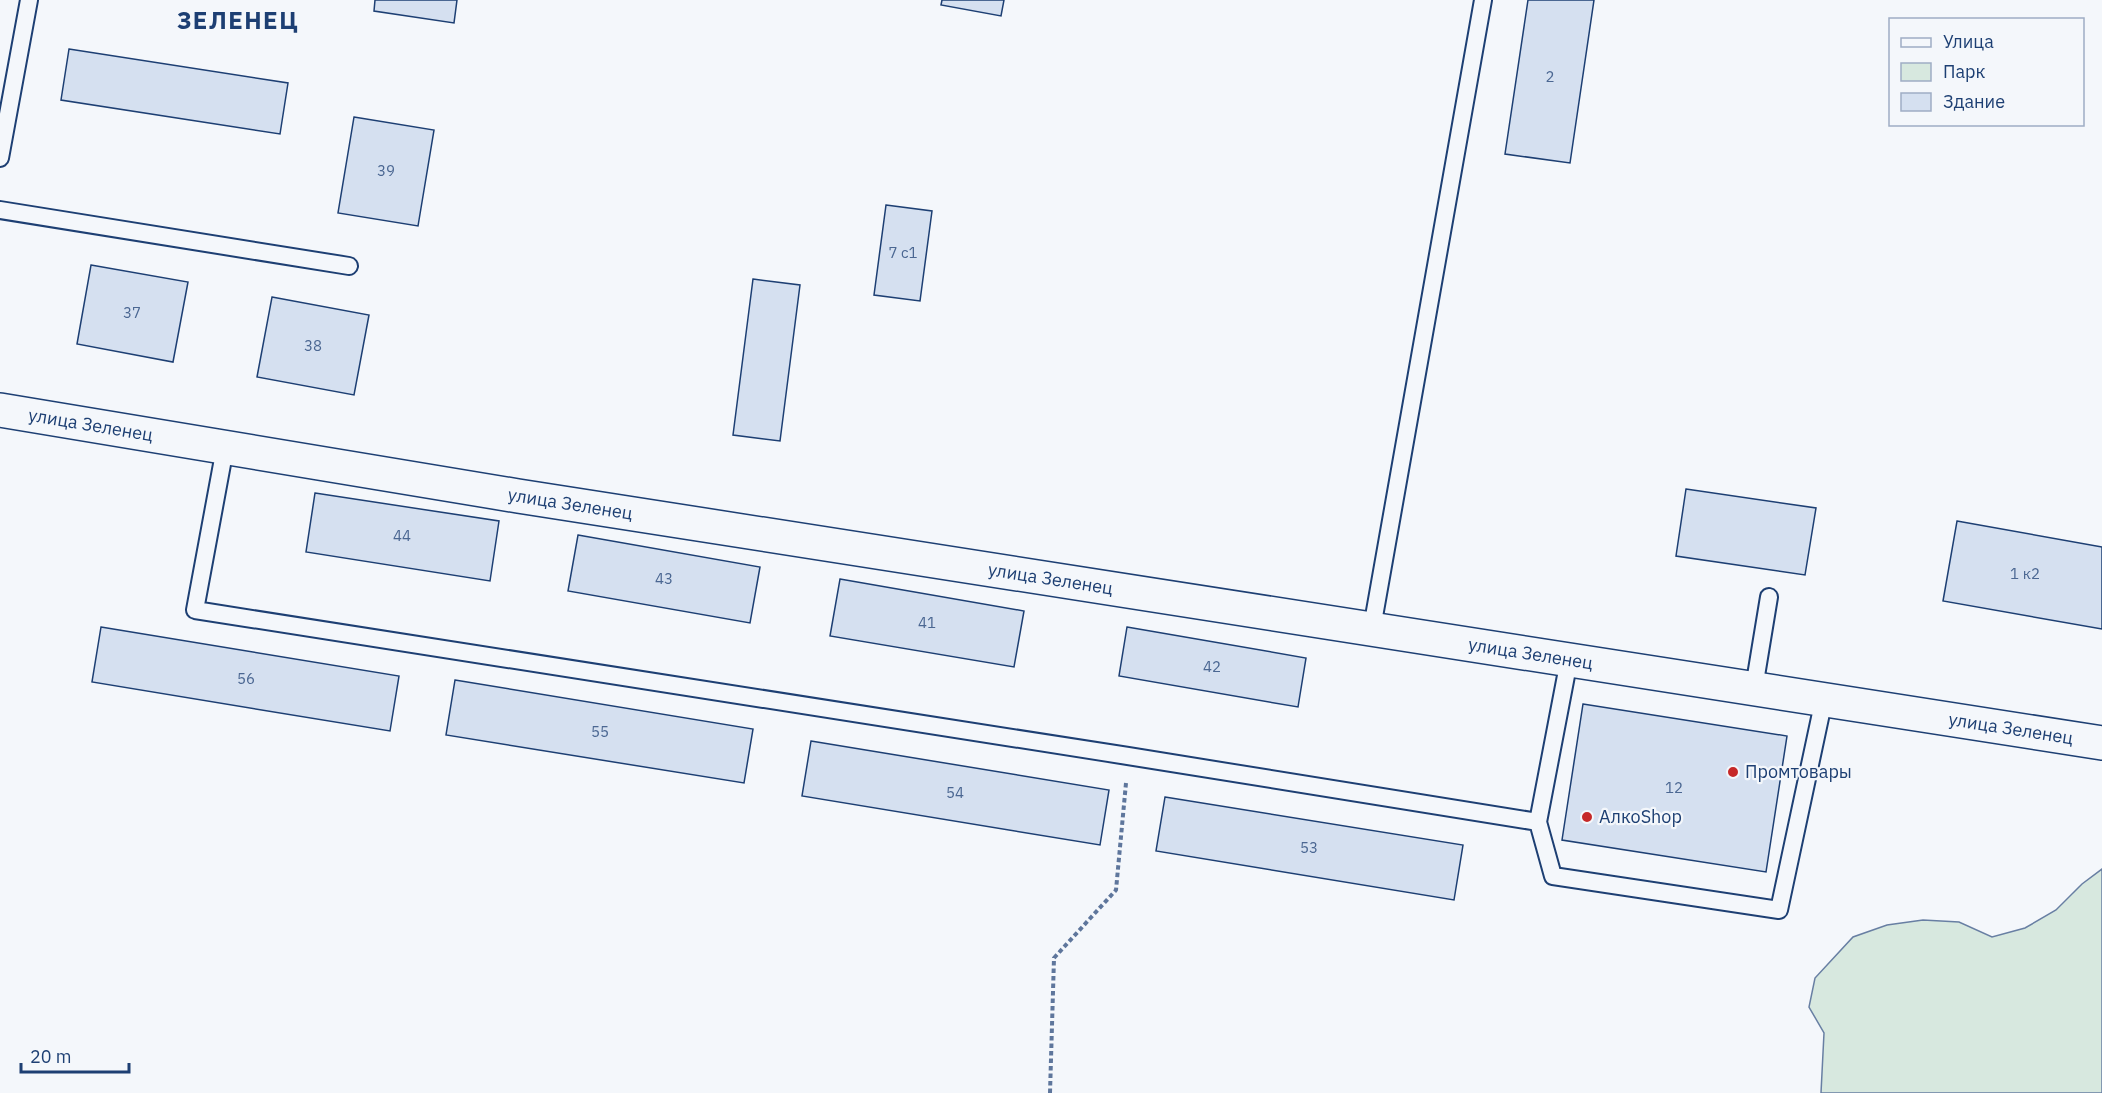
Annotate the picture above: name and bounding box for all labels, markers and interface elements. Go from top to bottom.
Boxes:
district label: ЗЕЛЕНЕЦ [177,4,299,36]
legend [1889,18,2084,126]
text: Улица [1943,30,1994,53]
text: Парк [1943,60,1986,83]
house number: 2 [1545,67,1555,86]
text: Здание [1943,90,2005,113]
house number: 39 [377,161,395,180]
house number: 7 с1 [888,243,918,262]
house number: 37 [123,303,141,322]
house number: 38 [304,336,322,355]
street label: улица Зеленец [27,403,155,446]
street label: улица Зеленец [506,483,635,525]
house number: 44 [393,526,411,545]
street label: улица Зеленец [986,557,1115,600]
house number: 1 к2 [2010,564,2040,583]
house number: 43 [655,569,673,588]
house number: 41 [918,613,936,632]
street label: улица Зеленец [1467,632,1595,675]
house number: 42 [1203,657,1221,676]
house number: 56 [237,669,255,688]
street label: улица Зеленец [1947,707,2075,749]
house number: 55 [591,722,609,741]
place label: Промтовары [1745,760,1852,783]
marker: Промтовары [1726,765,1740,779]
house number: 12 [1665,778,1683,797]
house number: 54 [946,783,964,802]
place label: АлкоShop [1599,805,1682,828]
marker: АлкоShop [1580,810,1594,824]
house number: 53 [1300,838,1318,857]
scale bar [21,1036,129,1074]
text: 20 m [30,1045,72,1068]

